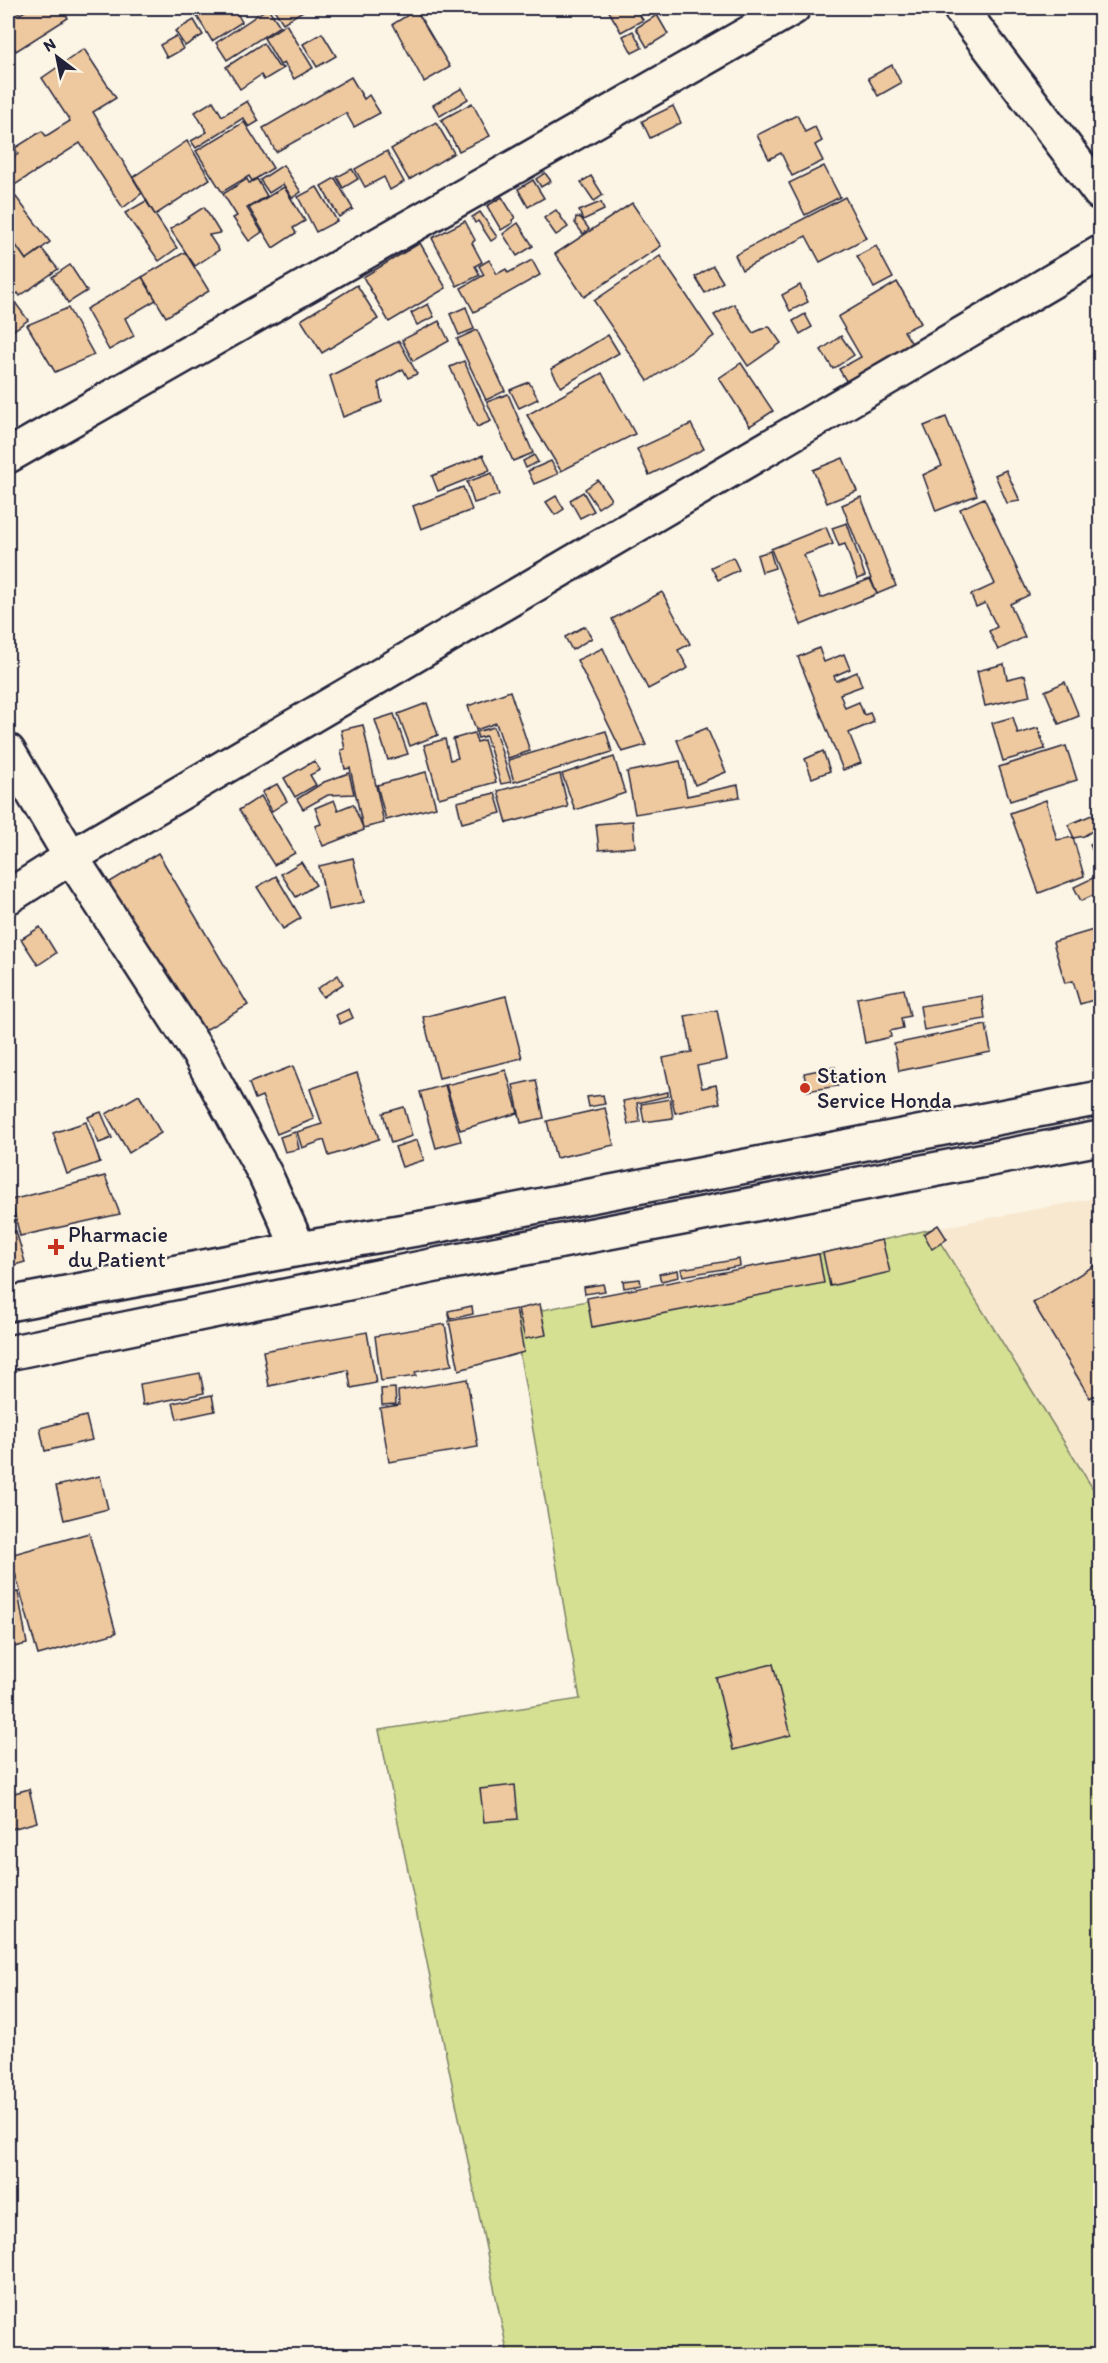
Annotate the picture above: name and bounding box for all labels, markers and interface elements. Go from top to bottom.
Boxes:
north arrow [27,27,87,87]
text: N [40,34,59,56]
place label: Station Service Honda [817,1062,952,1114]
marker: Station Service Honda [798,1081,812,1095]
place label: Pharmacie du Patient [68,1221,168,1273]
marker: Pharmacie du Patient [49,1240,63,1254]

